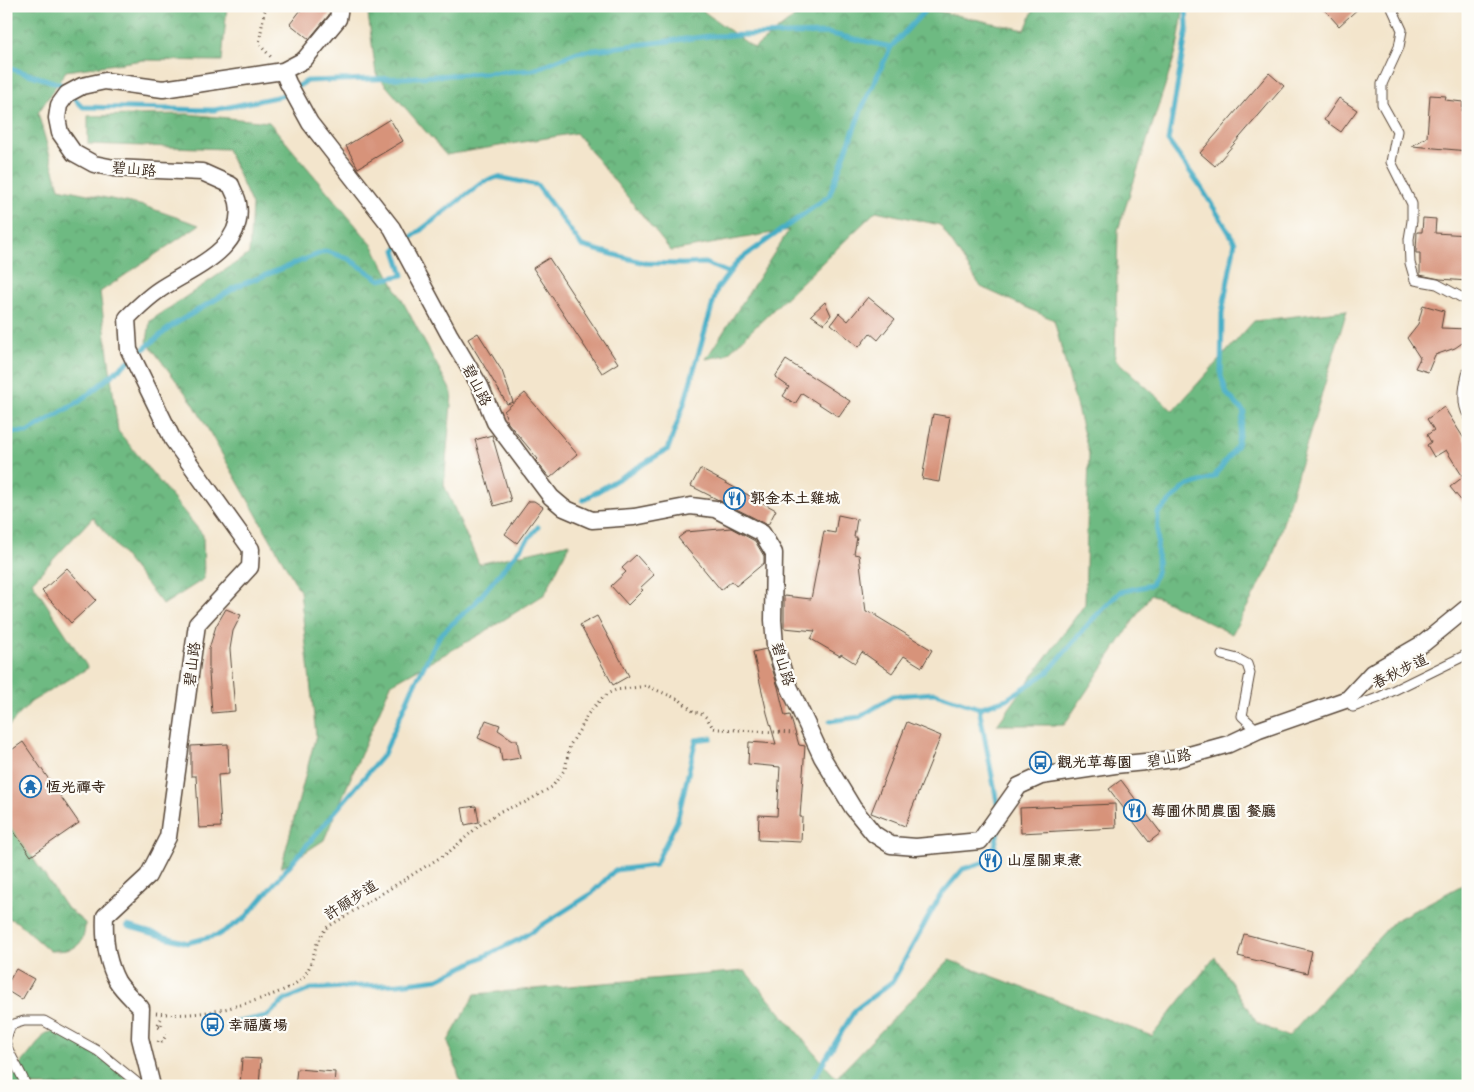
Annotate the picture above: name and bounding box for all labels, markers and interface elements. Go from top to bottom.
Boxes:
street label: 碧山路 [111,157,157,181]
street label: 碧山路 [458,360,496,410]
restaurant icon: 郭金本土雞城 [722,486,746,510]
place label: 郭金本土雞城 [750,488,840,508]
street label: 碧山路 [179,640,205,688]
street label: 碧山路 [767,640,799,688]
street label: 春秋步道 [1369,649,1431,693]
street label: 碧山路 [1145,744,1193,772]
bus stop icon: 觀光草莓園 [1029,750,1053,774]
place label: 觀光草莓園 [1057,752,1132,772]
temple icon: 恆光禪寺 [18,775,42,799]
place label: 恆光禪寺 [46,777,106,797]
restaurant icon: 莓圃休閒農園 餐廳 [1123,799,1147,823]
place label: 莓圃休閒農園 餐廳 [1151,801,1276,821]
restaurant icon: 山屋關東煮 [979,848,1003,872]
place label: 山屋關東煮 [1007,850,1082,870]
street label: 許願步道 [320,875,382,925]
bus stop icon: 幸福廣場 [200,1013,224,1037]
place label: 幸福廣場 [228,1015,288,1035]

